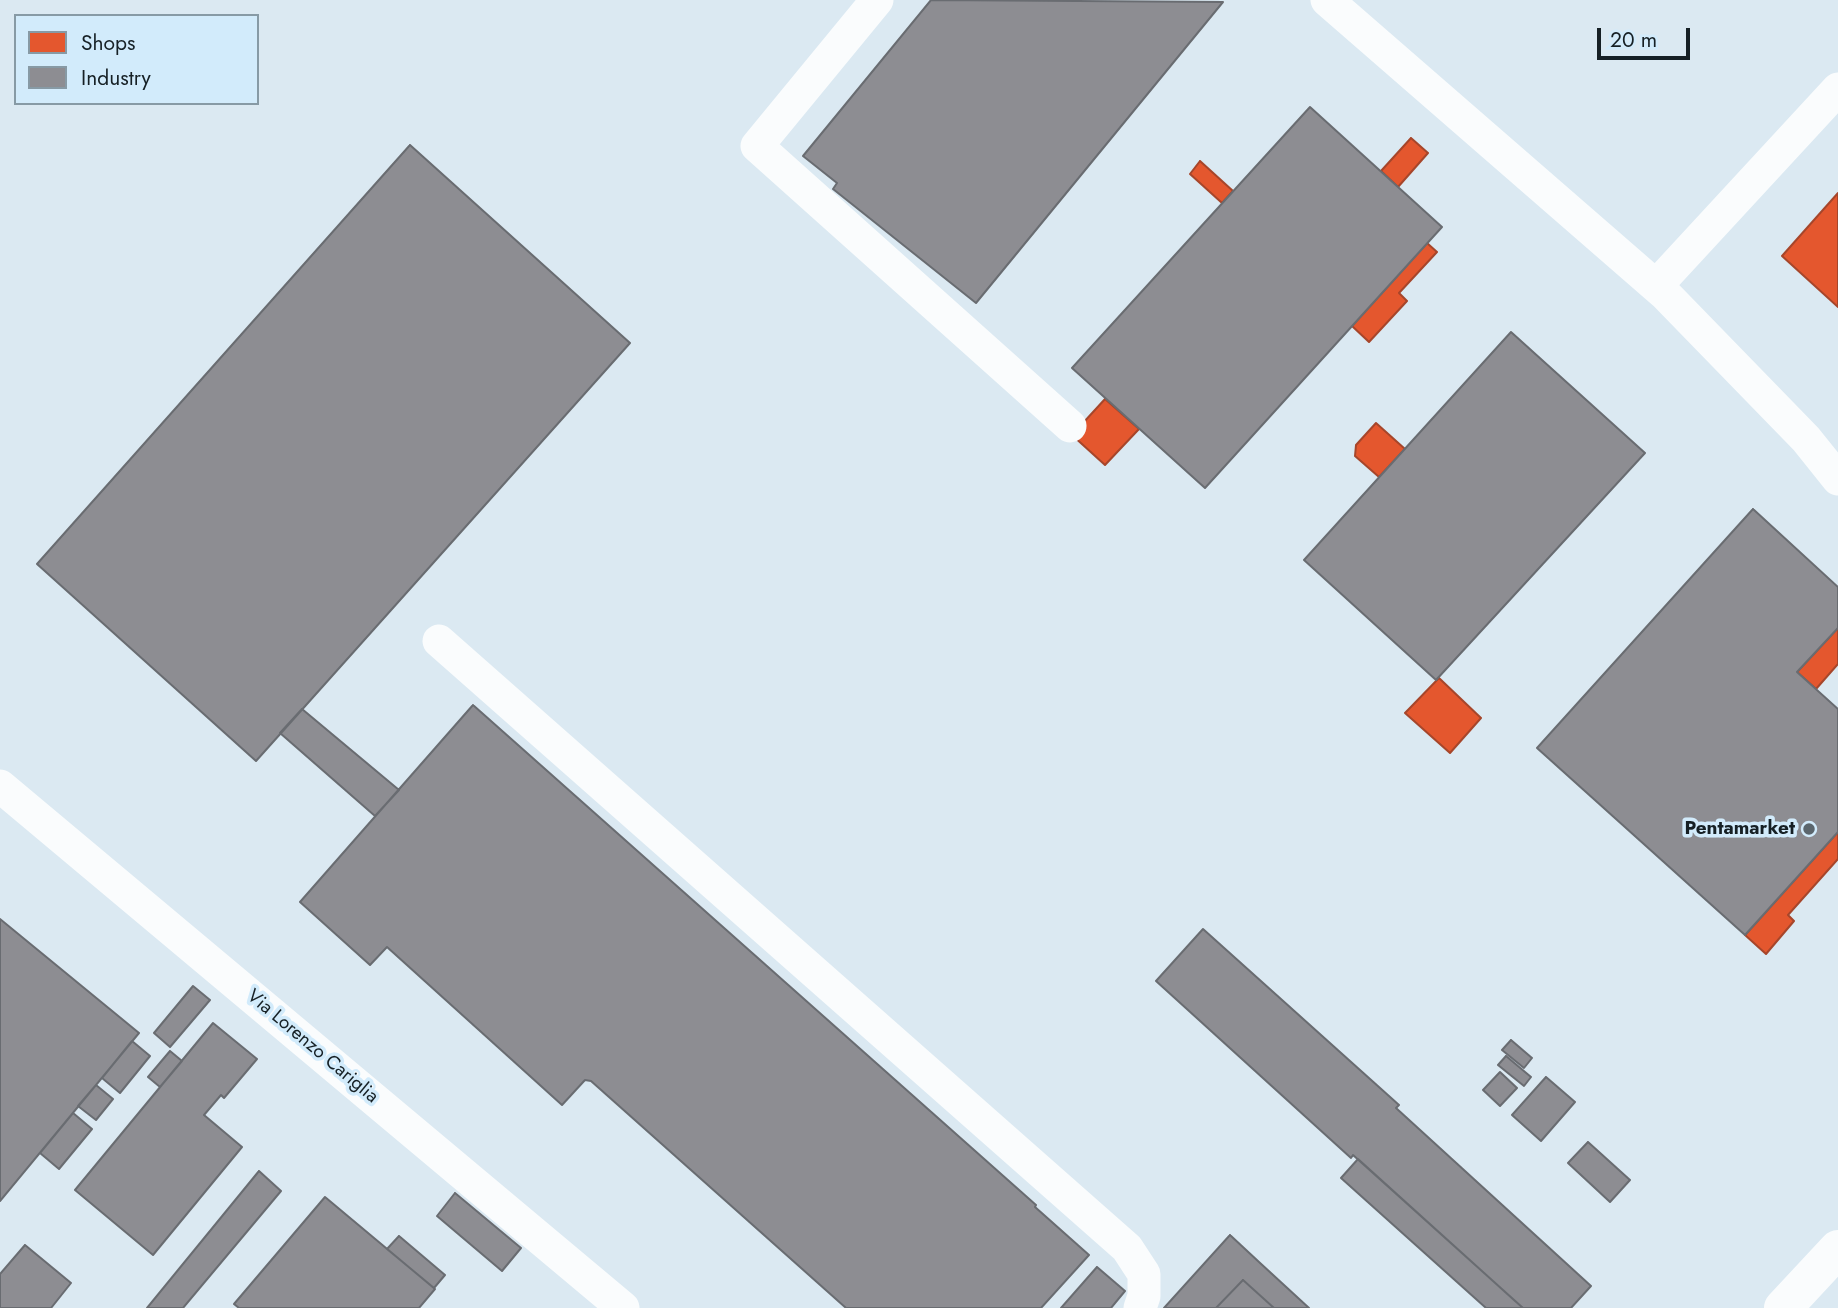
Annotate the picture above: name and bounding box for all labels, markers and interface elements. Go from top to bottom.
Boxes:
legend [14,14,259,105]
scale bar [1600,14,1693,58]
text: 20 m [1610,25,1657,55]
text: Shops [81,28,135,58]
text: Industry [81,63,151,93]
place label: Pentamarket [1684,818,1795,840]
marker: Pentamarket [1801,821,1817,837]
street label: Via Lorenzo Cariglia [242,985,382,1109]

